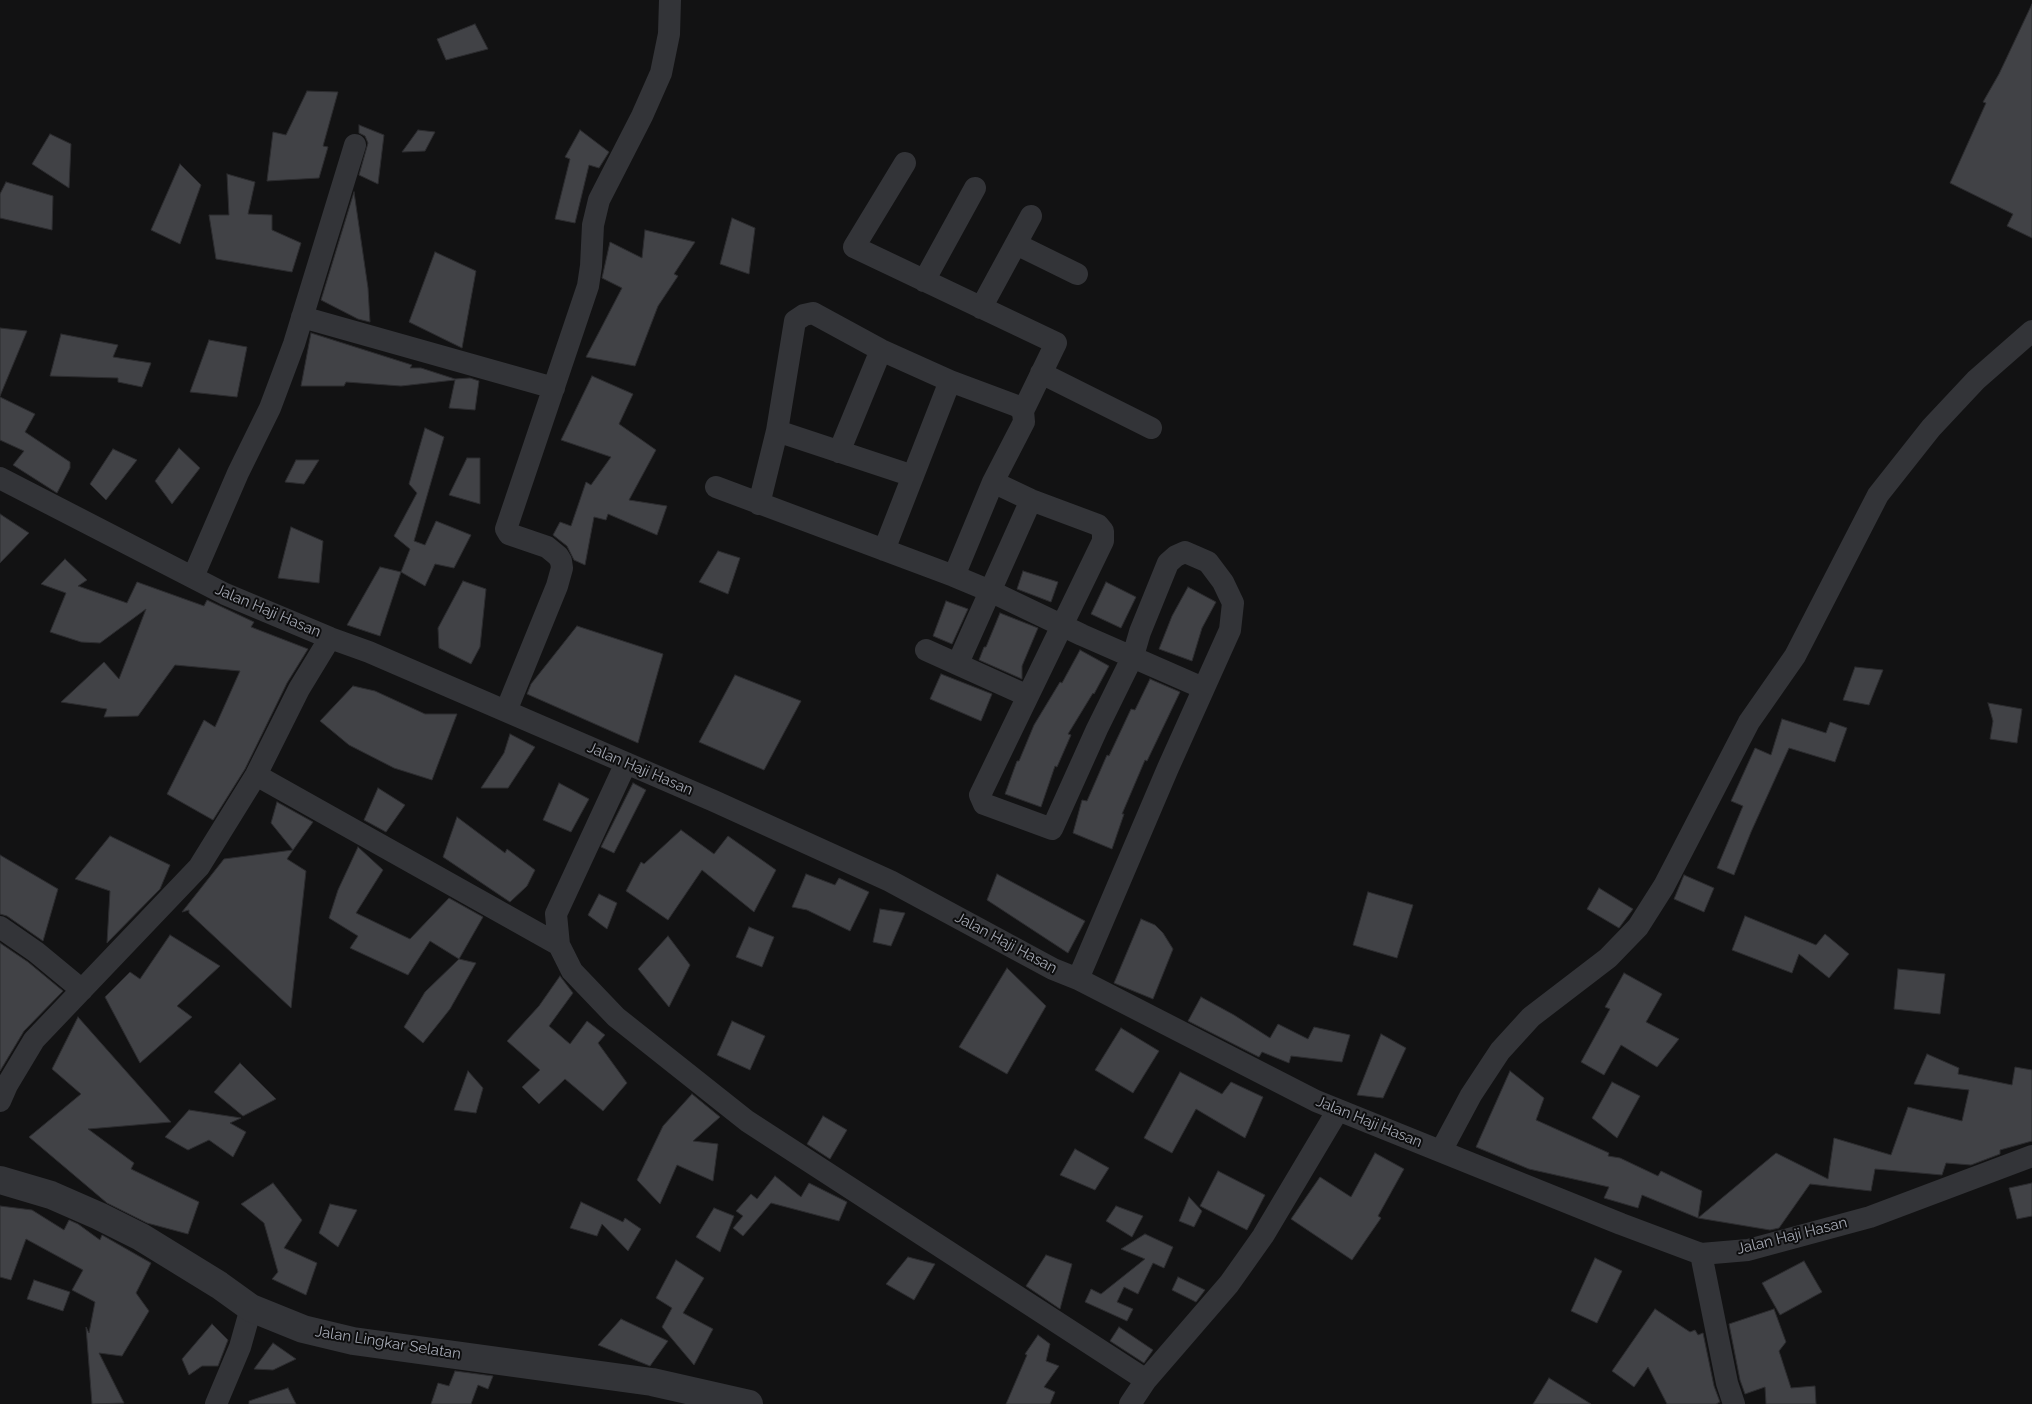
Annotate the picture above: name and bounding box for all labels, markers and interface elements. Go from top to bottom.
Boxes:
street label: Jalan Haji Hasan [212,581,324,641]
street label: Jalan Haji Hasan [584,739,696,799]
street label: Jalan Haji Hasan [952,909,1060,977]
street label: Jalan Haji Hasan [1313,1092,1425,1152]
street label: Jalan Haji Hasan [1735,1214,1849,1258]
street label: Jalan Lingkar Selatan [314,1323,462,1363]

